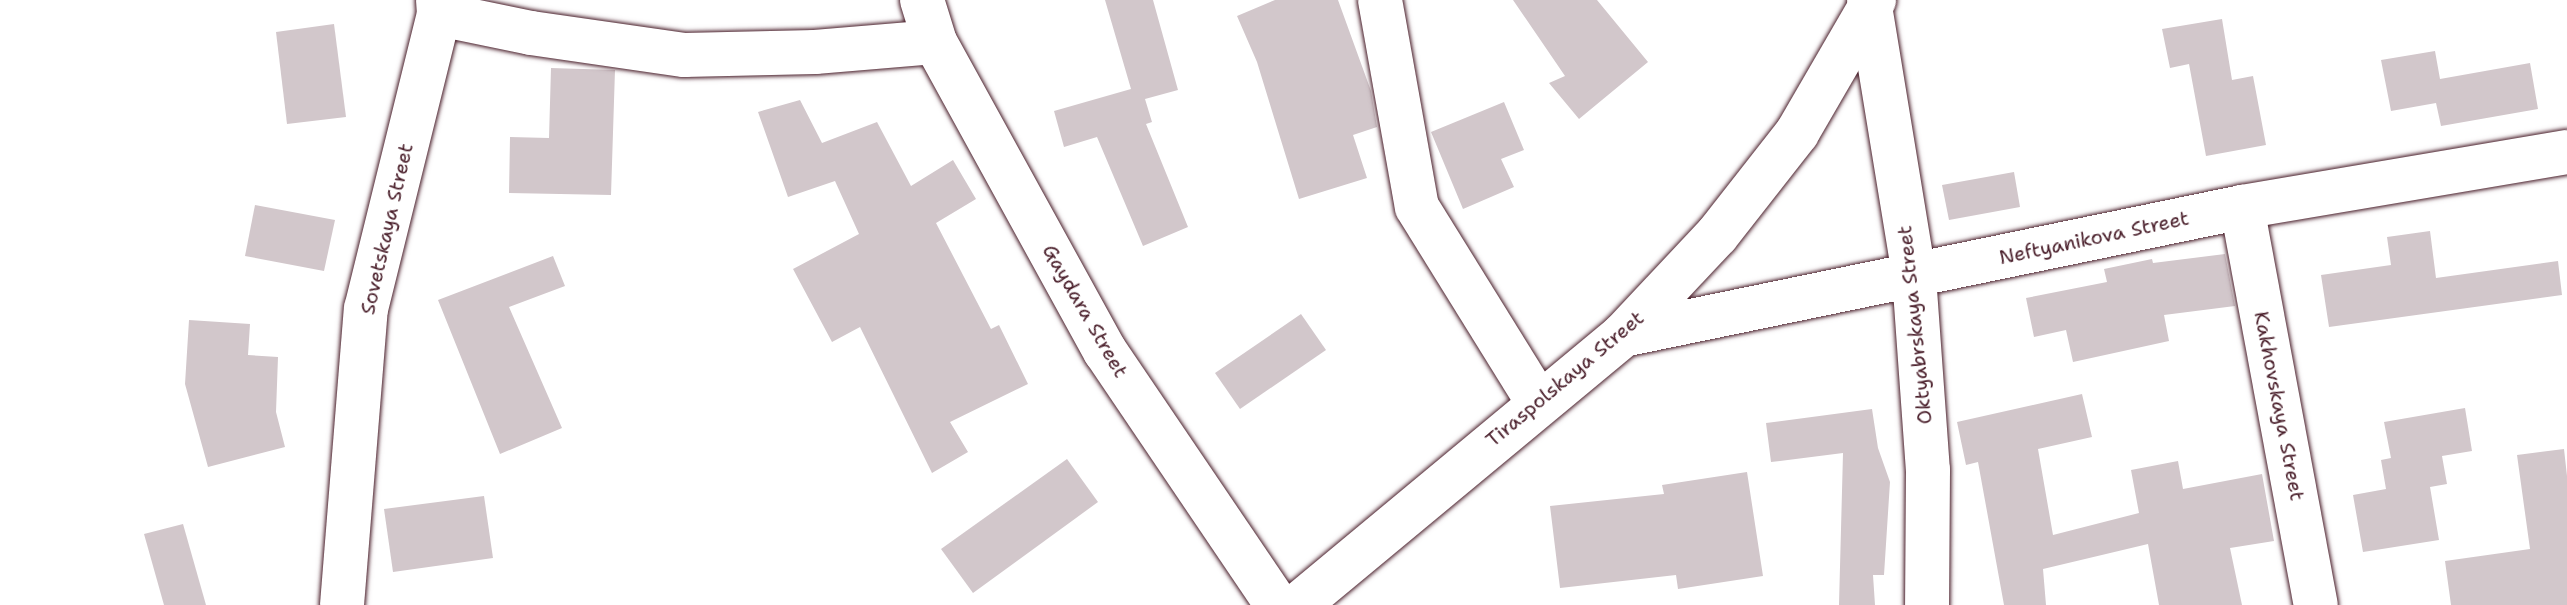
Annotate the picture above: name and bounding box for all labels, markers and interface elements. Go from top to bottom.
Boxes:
street label: Sovetskaya Street [356,141,418,317]
street label: Neftyanikova Street [1997,206,2191,270]
street label: Oktyabrskaya Street [1893,224,1937,426]
street label: Gaydara Street [1037,240,1133,382]
street label: Tiraspolskaya Street [1481,306,1649,452]
street label: Kakhovskaya Street [2249,309,2309,503]

